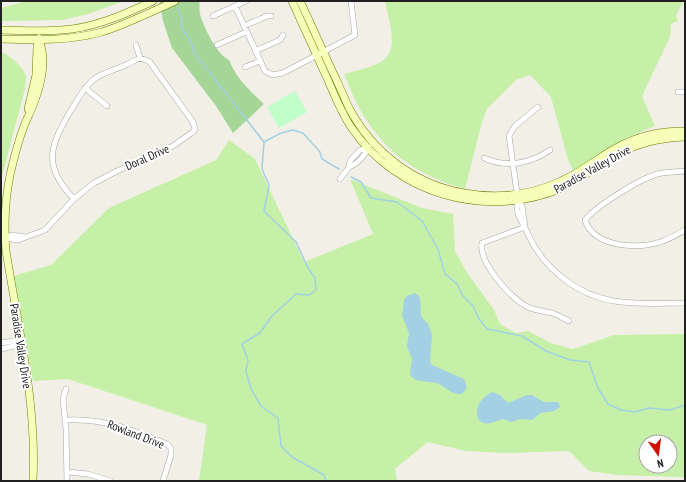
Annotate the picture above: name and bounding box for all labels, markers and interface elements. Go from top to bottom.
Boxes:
street label: Doral Drive [123,141,171,173]
street label: Paradise Valley Drive [551,142,633,196]
street label: Paradise Valley Drive [7,302,35,390]
street label: Rowland Drive [105,416,167,452]
north arrow [638,434,678,474]
text: N [656,456,665,471]

